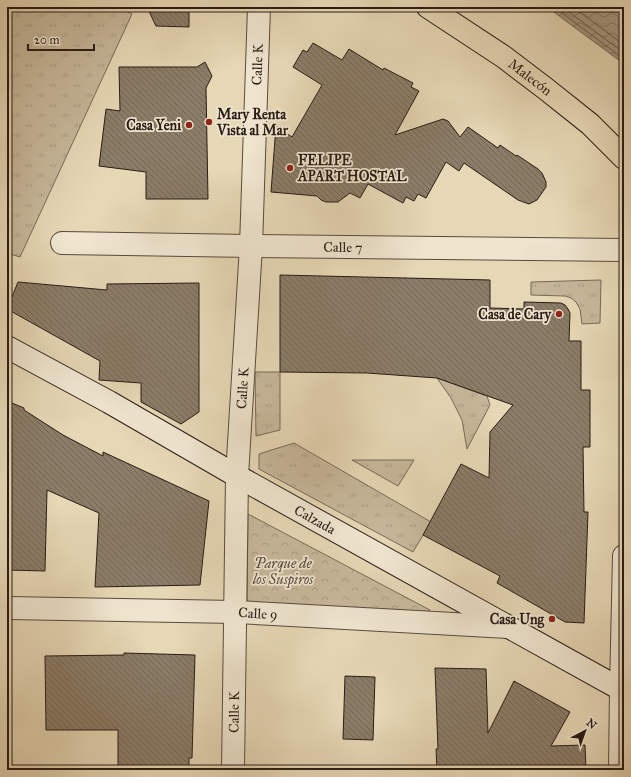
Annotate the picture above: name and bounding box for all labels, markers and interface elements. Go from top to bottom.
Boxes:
scale bar [28,26,94,52]
text: 20 m [34,33,60,47]
street label: Calle K [248,42,267,86]
street label: Malecón [505,55,556,100]
place label: Mary Renta Vista al Mar [216,106,289,139]
place label: Casa Yeni [126,117,181,134]
marker: Mary Renta Vista al Mar [204,117,214,127]
marker: Casa Yeni [184,120,194,130]
place label: FELIPE APART HOSTAL [297,152,407,185]
marker: FELIPE APART HOSTAL [285,163,295,173]
street label: Calle 7 [323,239,363,256]
place label: Casa de Cary [478,306,552,324]
marker: Casa de Cary [554,309,564,319]
street label: Calle K [233,366,253,410]
street label: Calzada [291,502,338,538]
park label: Parque de los Suspiros [252,555,314,589]
street label: Calle 9 [238,604,278,623]
place label: Casa Ung [490,611,544,629]
marker: Casa Ung [547,614,557,624]
street label: Calle K [226,690,243,733]
north arrow [565,711,605,751]
text: N [583,716,600,732]

